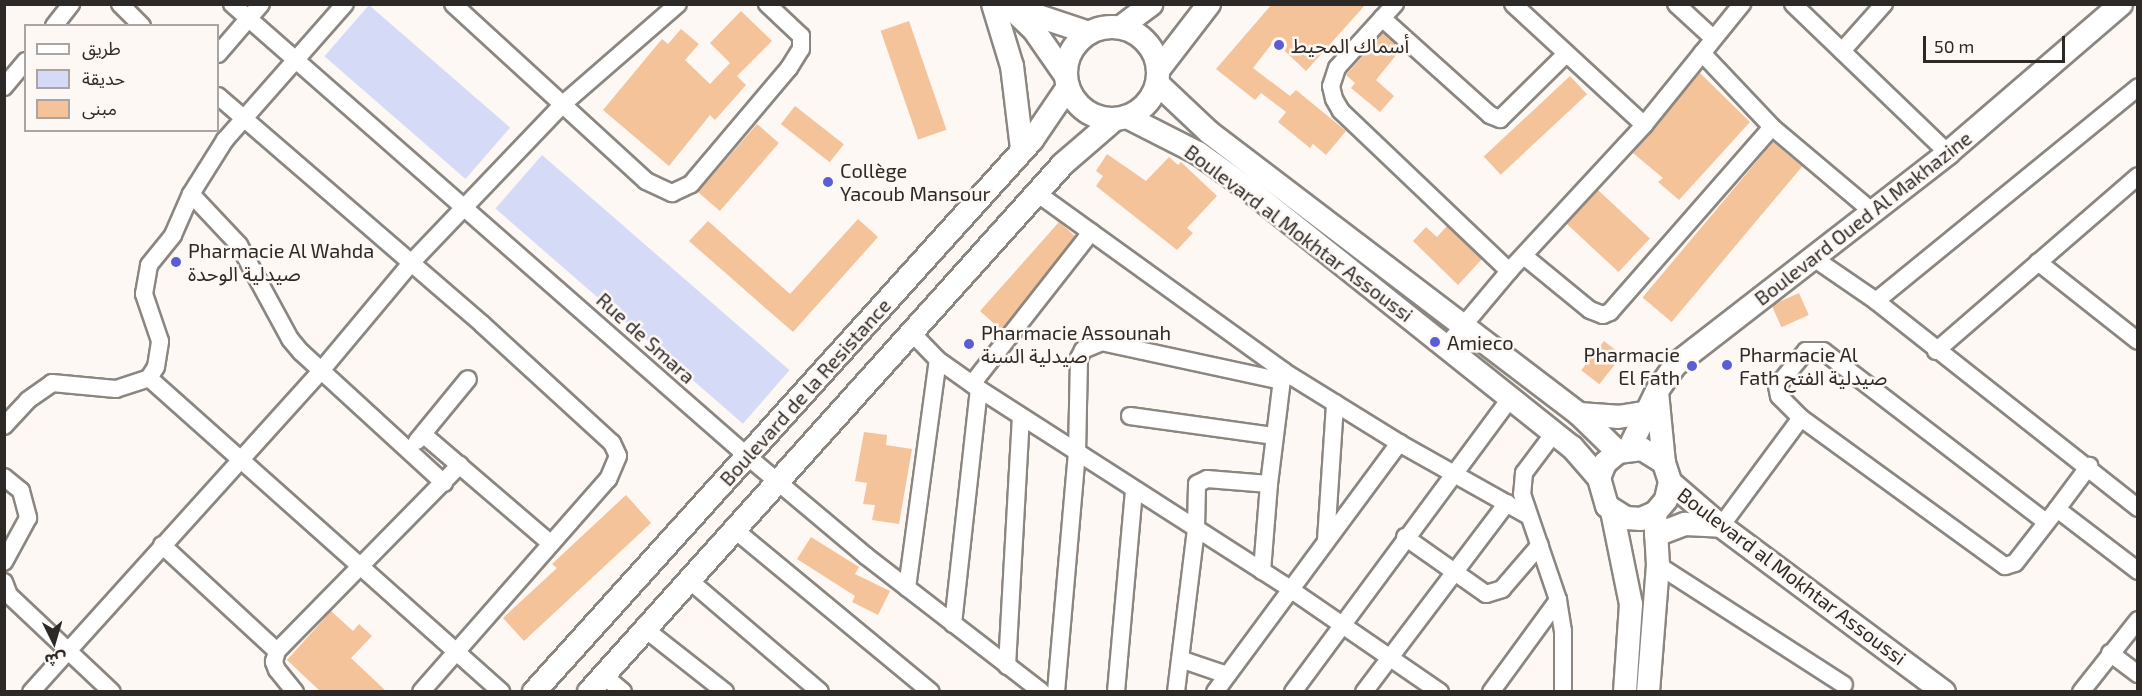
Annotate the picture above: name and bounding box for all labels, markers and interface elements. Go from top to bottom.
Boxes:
legend [24,24,219,132]
scale bar [1926,24,2068,62]
place label: أسماك المحيط [1291,33,1409,57]
text: 50 m [1934,35,1974,57]
text: طريق [82,37,121,59]
marker: أسماك المحيط [1272,38,1286,52]
text: حديقة [82,67,125,89]
text: مبنى [82,97,117,119]
street label: Boulevard Oued Al Makhazine [1749,125,1977,311]
street label: Boulevard al Mokhtar Assoussi [1180,139,1418,327]
place label: Collège Yacoub Mansour [840,158,991,205]
marker: Collège Yacoub Mansour [821,175,835,189]
place label: Pharmacie Al Wahda صيدلية الوحدة [188,238,375,285]
marker: Pharmacie Al Wahda صيدلية الوحدة [169,255,183,269]
street label: Rue de Smara [592,287,700,389]
street label: Boulevard de la Resistance [714,293,896,491]
place label: Pharmacie Assounah صيدلية السنة [981,320,1172,367]
place label: Amieco [1447,330,1514,354]
marker: Amieco [1428,335,1442,349]
marker: Pharmacie Assounah صيدلية السنة [962,337,976,351]
place label: Pharmacie El Fath [1584,342,1680,389]
place label: Pharmacie Al Fath صيدلية الفتح [1739,342,1887,389]
marker: Pharmacie Al Fath صيدلية الفتح [1720,358,1734,372]
marker: Pharmacie El Fath [1685,359,1699,373]
street label: Boulevard al Mokhtar Assoussi [1673,482,1911,670]
north arrow [24,612,84,672]
text: ش [44,650,67,671]

